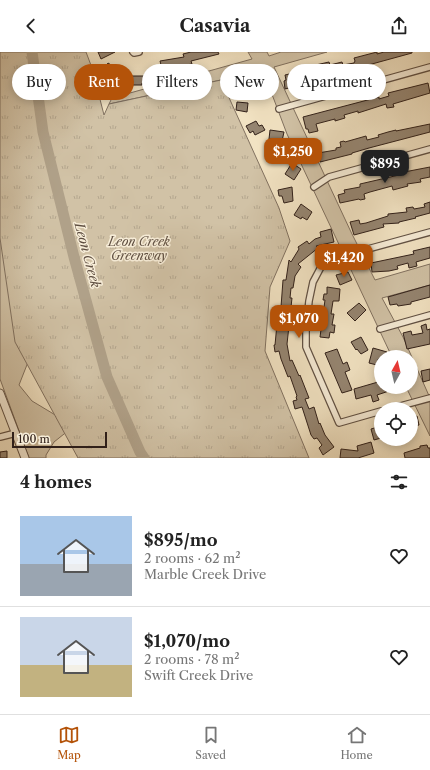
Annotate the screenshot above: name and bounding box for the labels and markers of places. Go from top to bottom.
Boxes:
pin: $1,250 [260,138,326,172]
pin: $895 [361,150,409,184]
pin: $1,420 [311,244,377,278]
pin: $1,070 [266,305,332,339]

